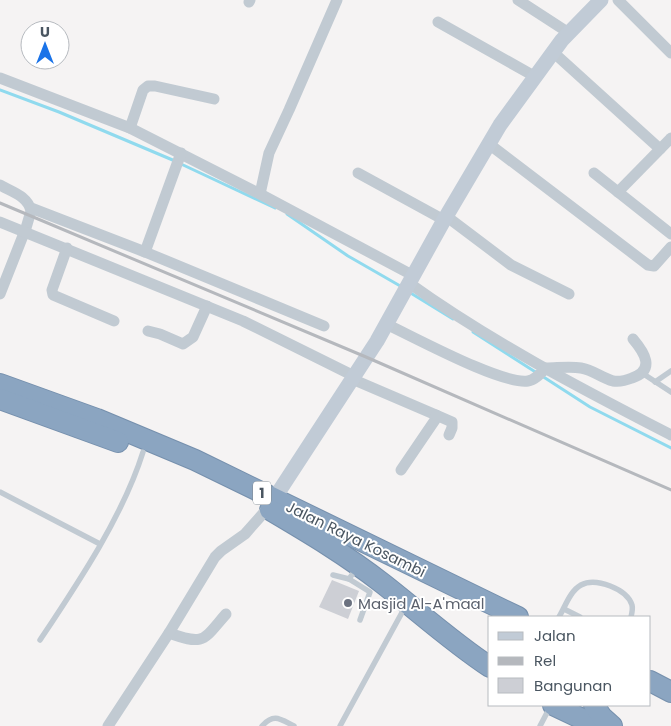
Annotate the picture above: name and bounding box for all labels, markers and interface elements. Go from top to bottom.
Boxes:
north arrow [20,20,70,70]
text: U [40,22,50,42]
road number: 1 [253,482,271,504]
street label: Jalan Raya Kosambi [283,496,429,582]
place label: Masjid Al-A'maal [358,593,484,614]
marker: Masjid Al-A'maal [342,597,354,609]
legend [488,616,651,706]
text: Jalan [534,625,576,646]
text: Rel [534,650,556,671]
text: Bangunan [534,675,612,696]

